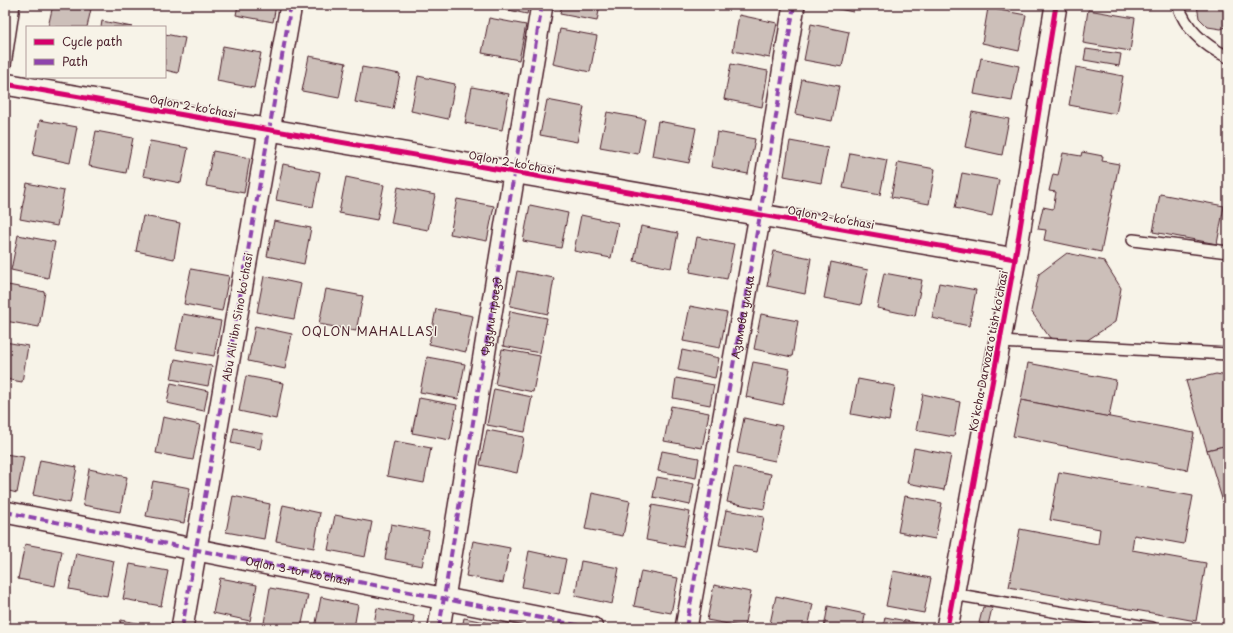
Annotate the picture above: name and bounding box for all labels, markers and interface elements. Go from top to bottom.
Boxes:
legend [26,26,166,78]
text: Cycle path [62,32,123,50]
text: Path [62,52,88,70]
street label: Oqlon 2-ko‘chasi [148,90,238,122]
street label: Oqlon 2-ko‘chasi [467,146,557,178]
street label: Oqlon 2-ko‘chasi [786,201,876,233]
street label: Abu Ali ibn Sino koʻchasi [217,251,257,383]
street label: Ko'kcha Darvoza o'tish ko'chasi [964,269,1012,433]
street label: Азимова улица [726,274,758,360]
street label: Фузули проезд [476,276,505,357]
district label: OQLON MAHALLASI [301,322,439,340]
street label: Oqlon 3-tor ko'chasi [244,551,353,589]

